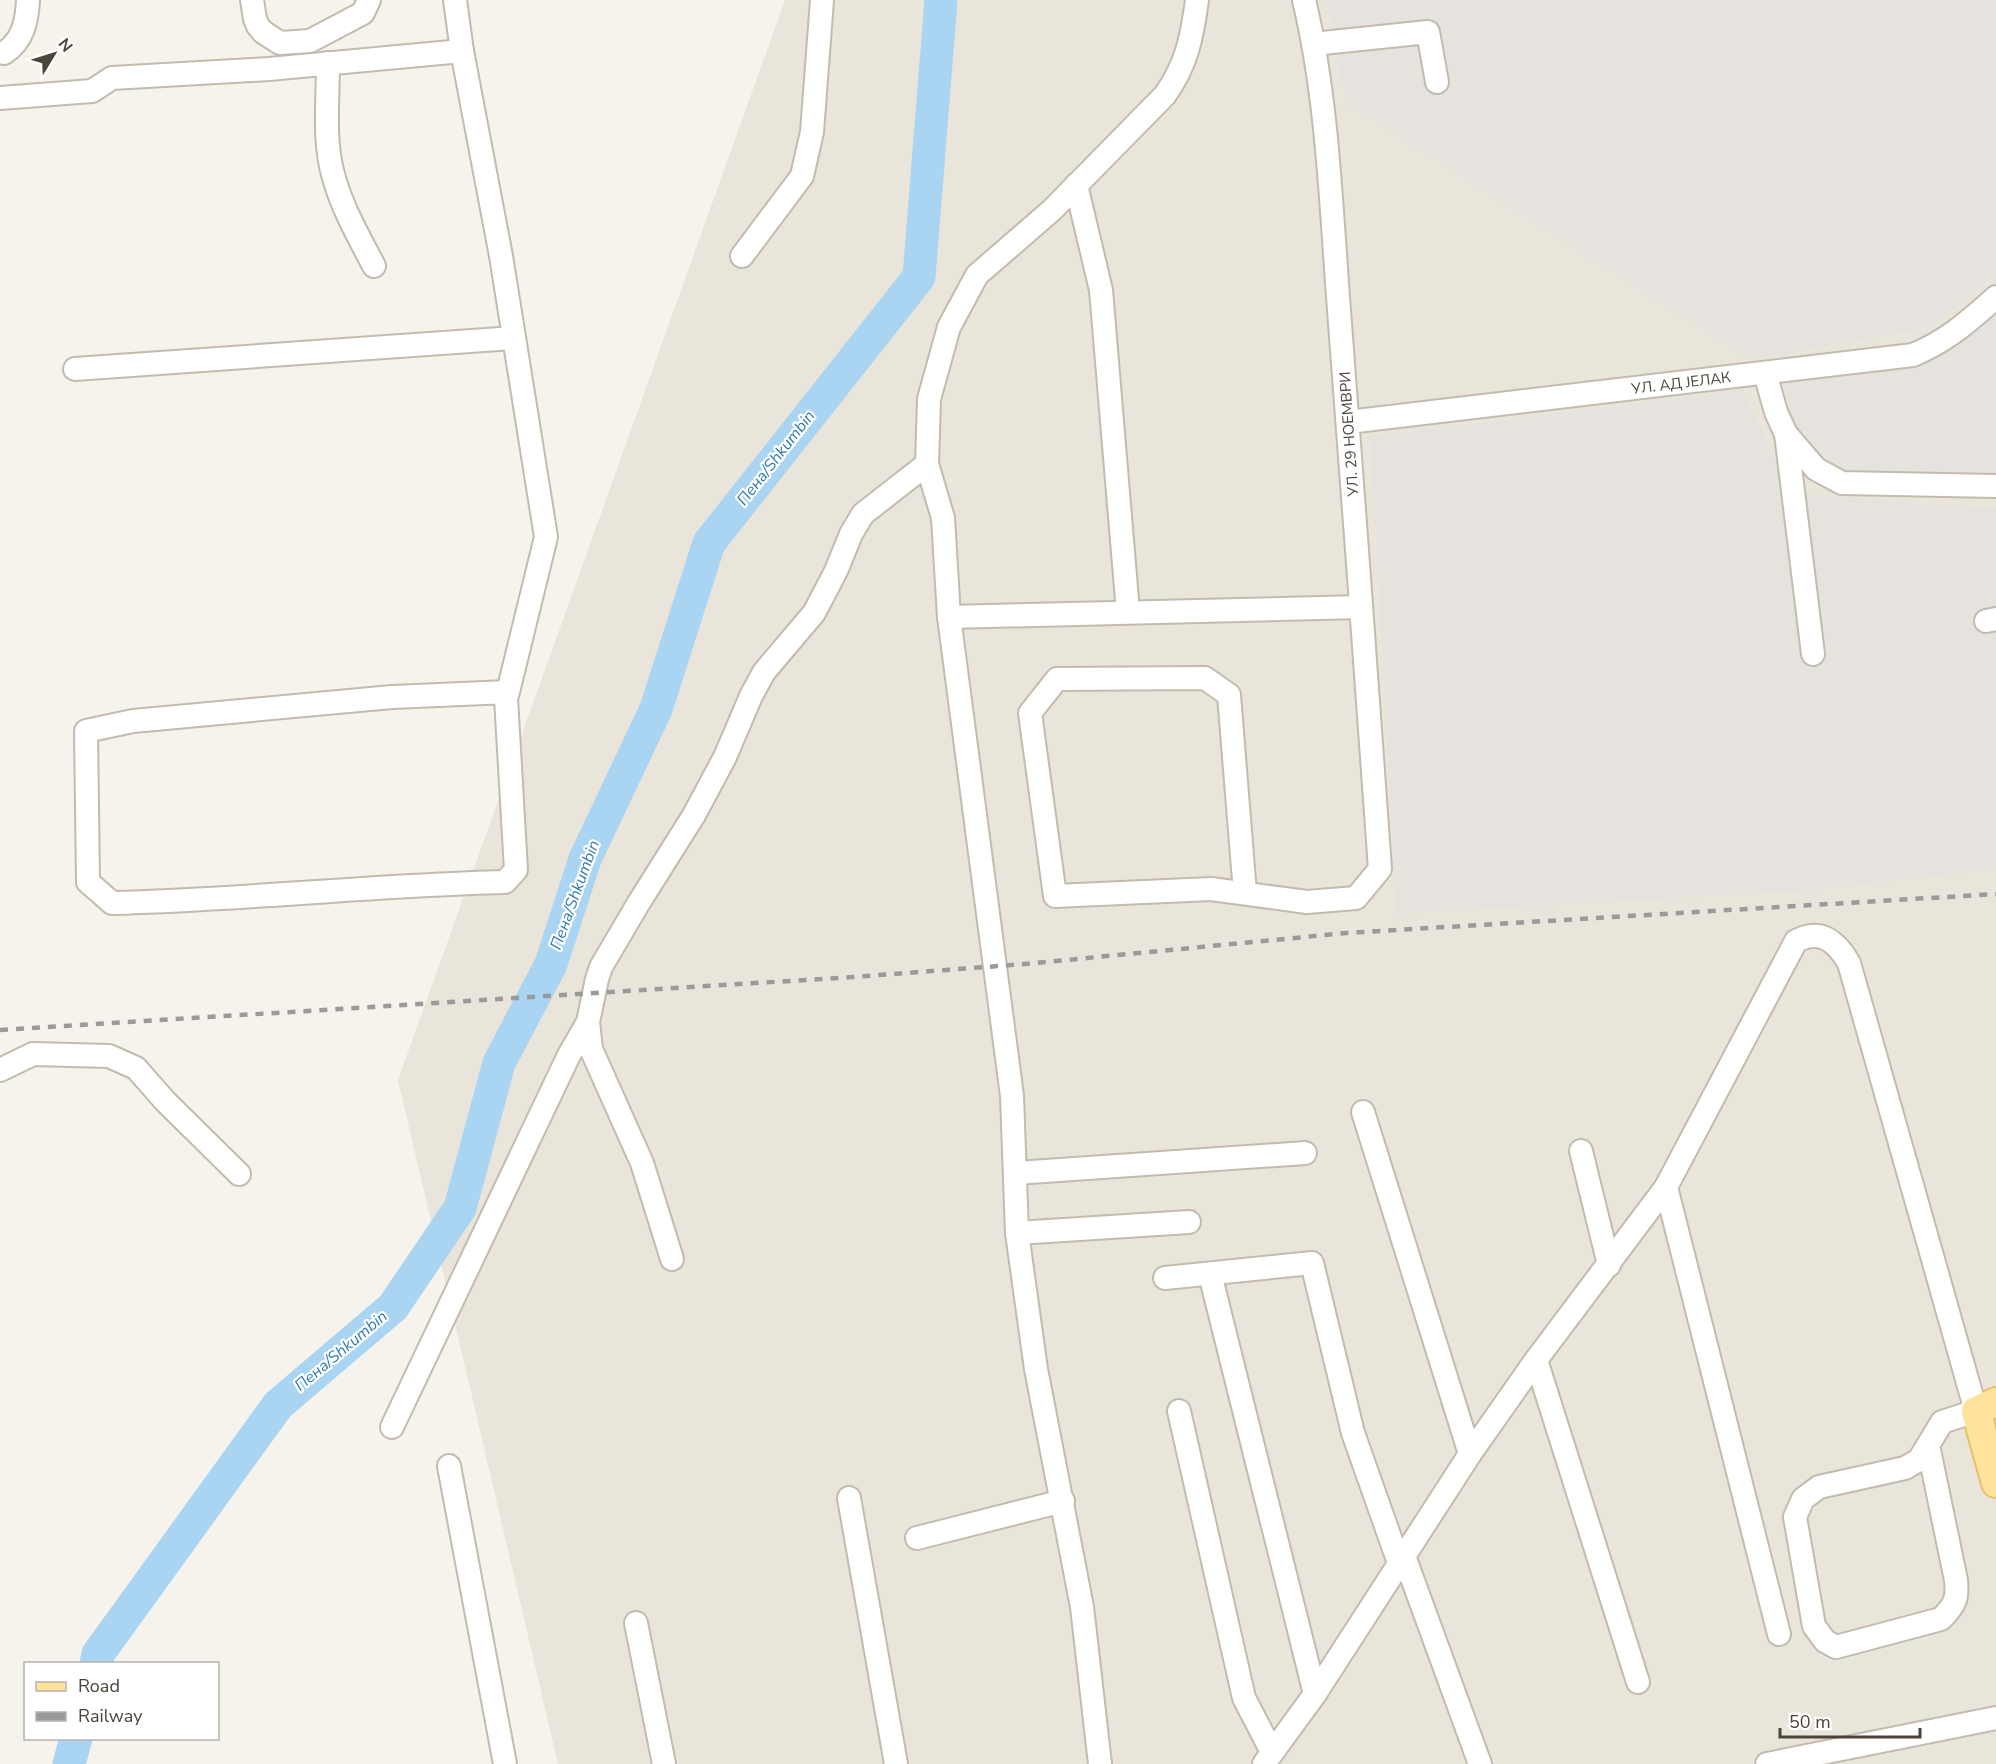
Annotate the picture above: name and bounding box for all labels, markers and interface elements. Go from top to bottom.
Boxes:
north arrow [24,24,84,84]
text: N [53,34,77,57]
street label: УЛ. АД ЈЕЛАК [1629,367,1732,399]
street label: УЛ. 29 НОЕМВРИ [1335,371,1363,498]
water label: Пена/Shkumbin [732,406,820,510]
water label: Пена/Shkumbin [545,837,605,953]
water label: Пена/Shkumbin [290,1306,392,1396]
legend [24,1662,219,1740]
text: Road [78,1674,120,1698]
scale bar [1780,1701,1920,1739]
text: Railway [78,1704,143,1728]
text: 50 m [1789,1710,1831,1734]

